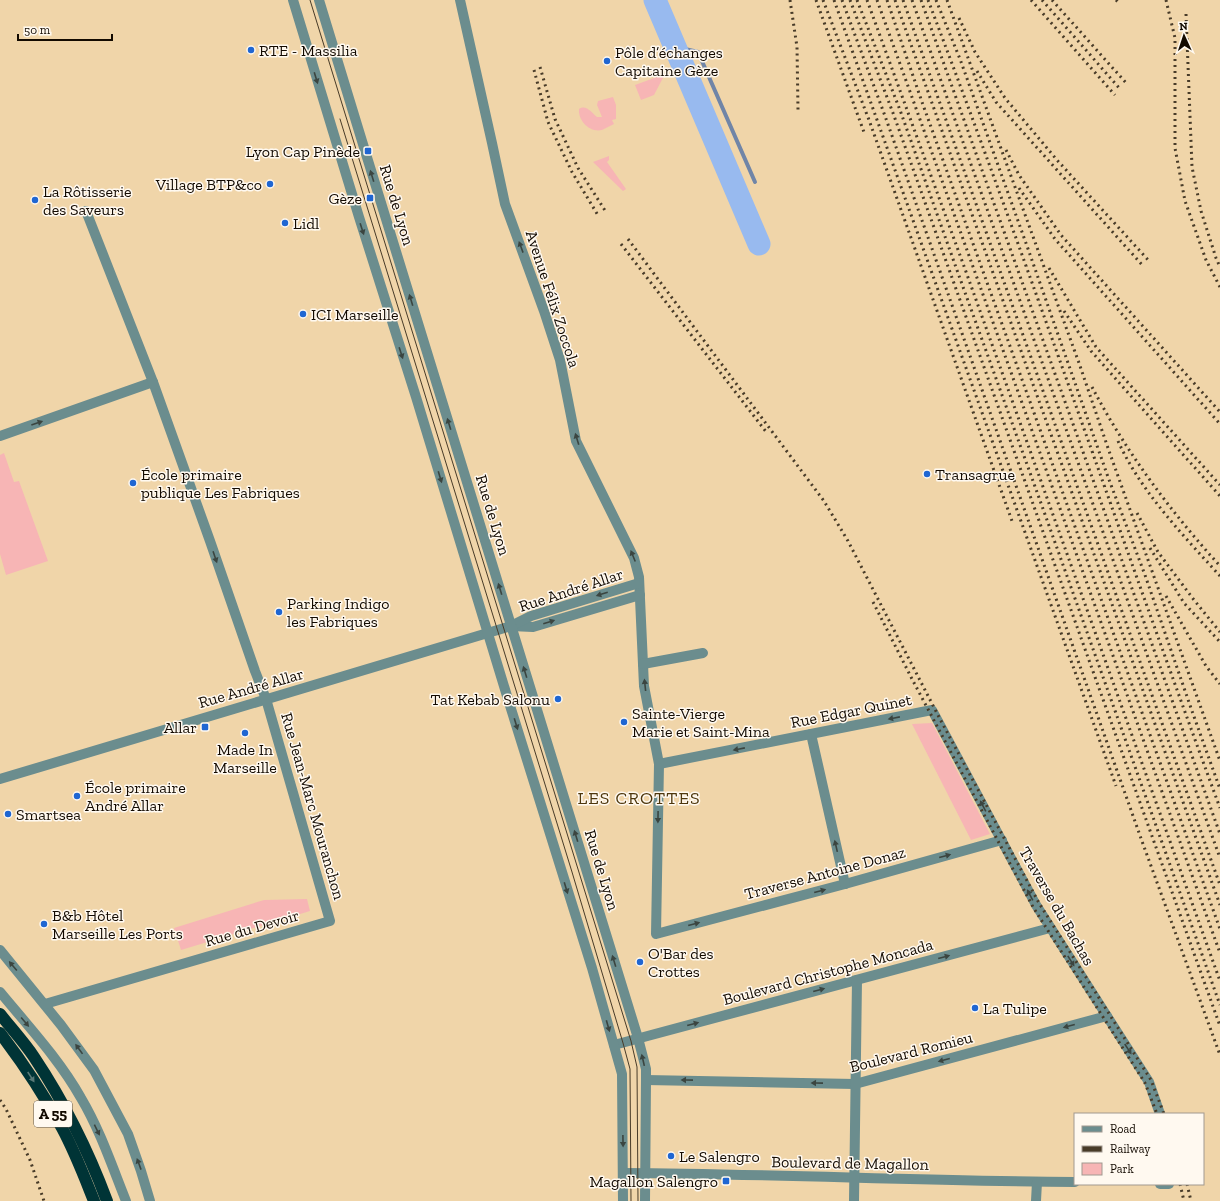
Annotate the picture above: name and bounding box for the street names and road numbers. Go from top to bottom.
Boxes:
street label: Rue de Lyon [376,162,419,248]
street label: Avenue Félix Zoccola [522,228,584,370]
street label: Rue de Lyon [472,472,515,558]
street label: Rue André Allar [516,564,626,616]
street label: Rue André Allar [196,664,306,712]
street label: Rue Edgar Quinet [789,690,913,732]
street label: Rue Jean-Marc Mouranchon [277,710,349,903]
street label: Rue de Lyon [581,827,624,913]
street label: Traverse Antoine Donaz [742,842,908,904]
street label: Traverse du Bachas [1015,843,1099,969]
street label: Rue du Devoir [203,905,302,951]
street label: Boulevard Christophe Moncada [721,935,935,1009]
street label: Boulevard Romieu [848,1028,974,1076]
road number: A 55 [34,1101,72,1127]
street label: Boulevard de Magallon [771,1152,930,1174]

